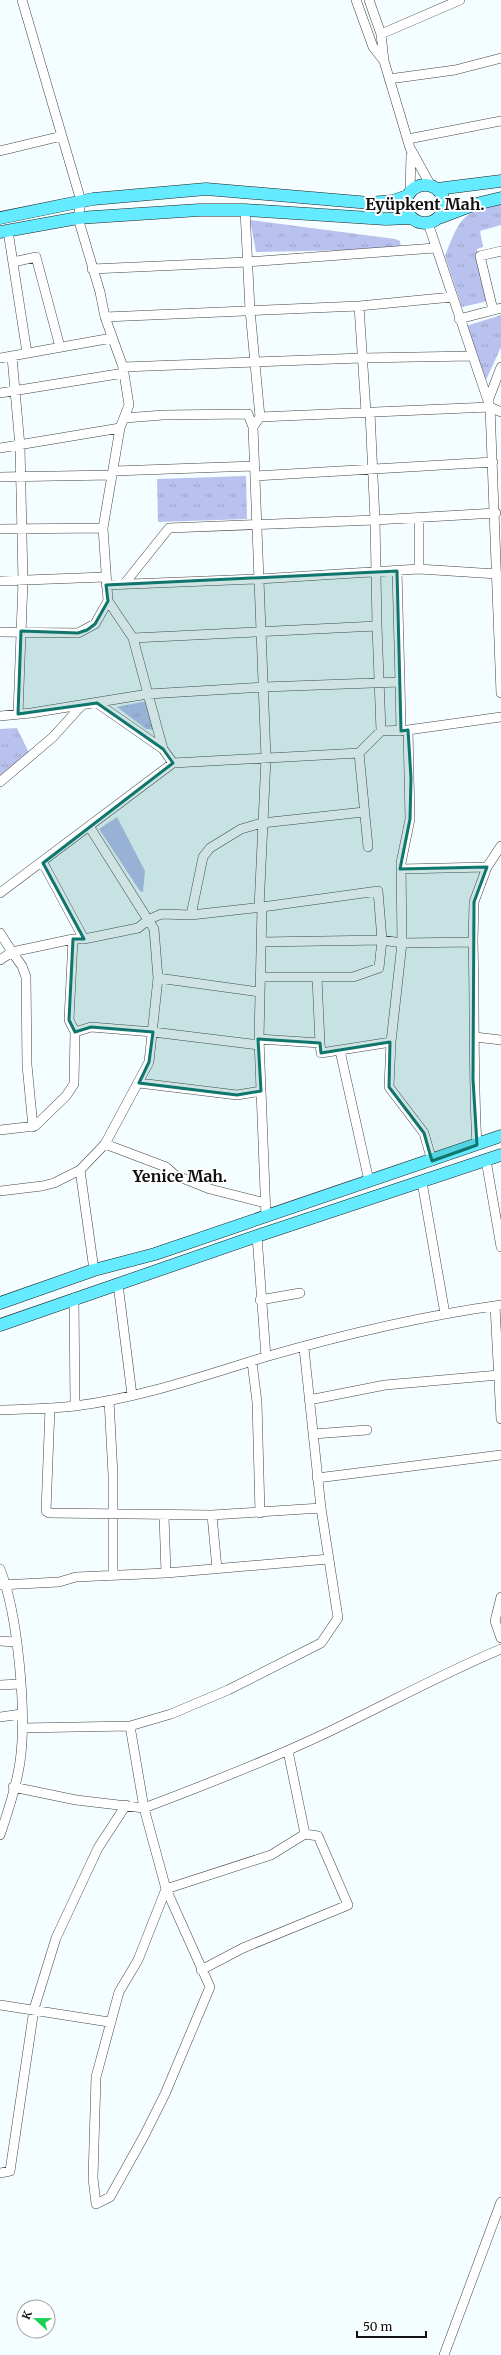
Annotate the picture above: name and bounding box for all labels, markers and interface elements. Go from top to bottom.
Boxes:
district label: Eyüpkent Mah. [365,194,485,214]
district label: Yenice Mah. [132,1166,227,1186]
north arrow [16,2299,56,2339]
text: K [19,2308,35,2322]
scale bar [357,2313,426,2339]
text: 50 m [363,2319,392,2334]

